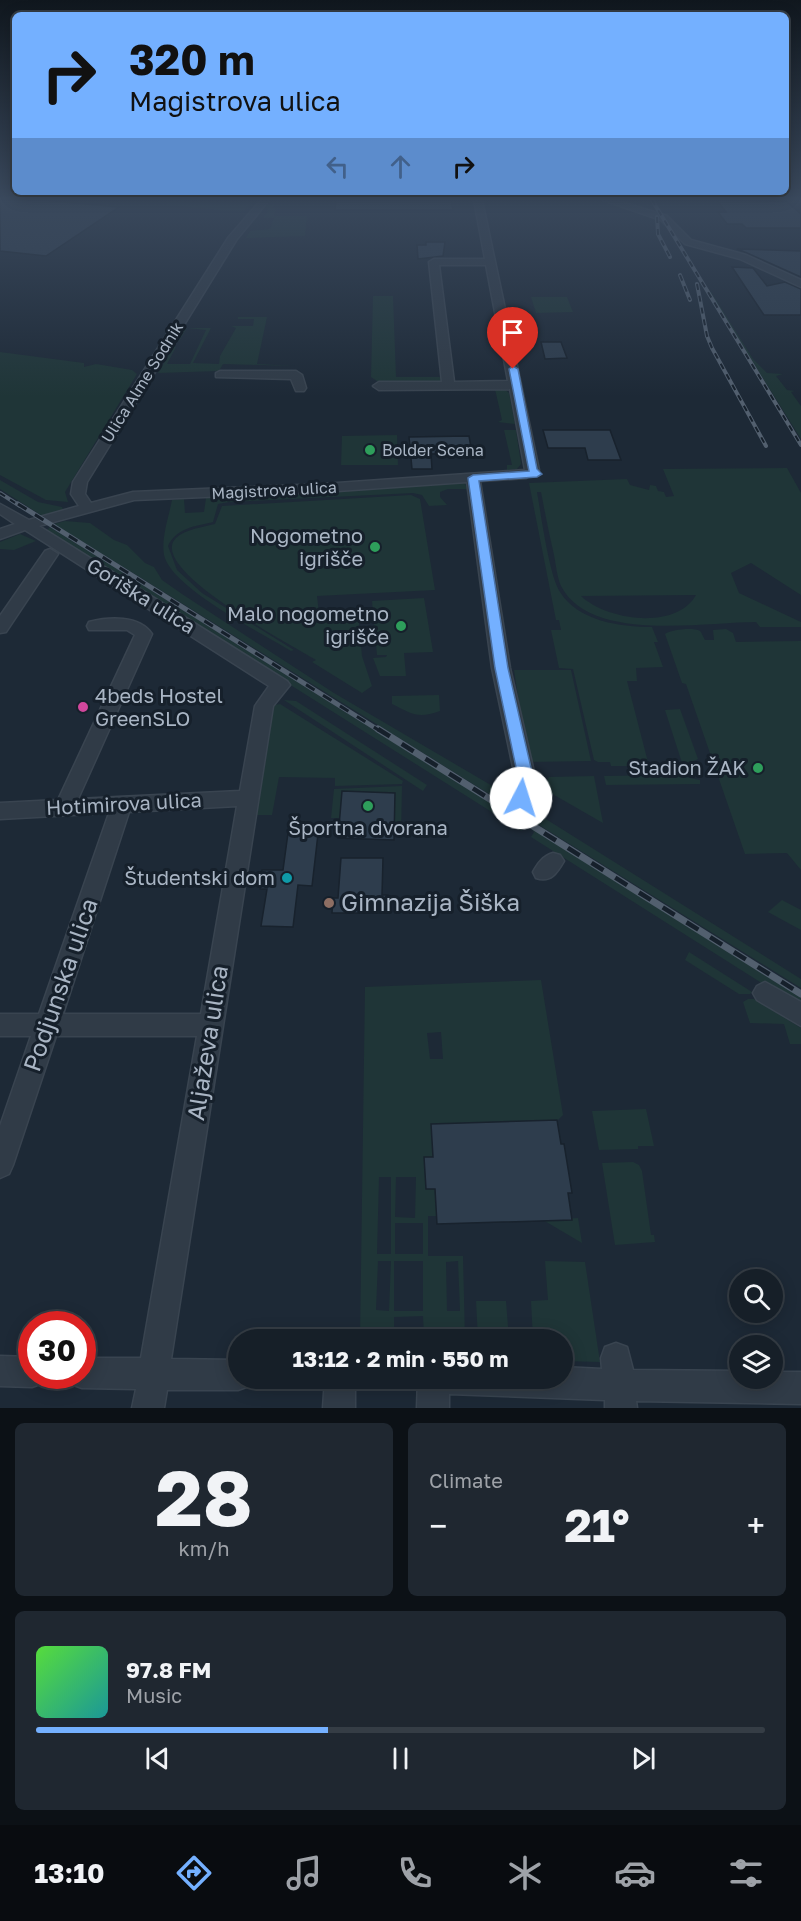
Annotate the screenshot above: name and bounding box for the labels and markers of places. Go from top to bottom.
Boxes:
pin [487,307,538,369]
place label: Bolder Scena [382,440,484,460]
marker: Bolder Scena [363,443,377,457]
place label: Nogometno igrišče [250,523,363,570]
marker: Nogometno igrišče [368,540,382,554]
place label: Malo nogometno igrišče [227,601,389,648]
marker: Malo nogometno igrišče [394,619,408,633]
place label: 4beds Hostel GreenSLO [95,683,223,730]
marker: 4beds Hostel GreenSLO [76,700,90,714]
place label: Stadion ŽAK [628,755,746,779]
marker: Stadion ŽAK [751,761,765,775]
marker: Športna dvorana [361,799,375,813]
place label: Športna dvorana [288,815,448,839]
place label: Študentski dom [124,865,275,889]
marker: Študentski dom [280,871,294,885]
place label: Gimnazija Šiška [341,887,520,916]
marker: Gimnazija Šiška [322,896,336,910]

